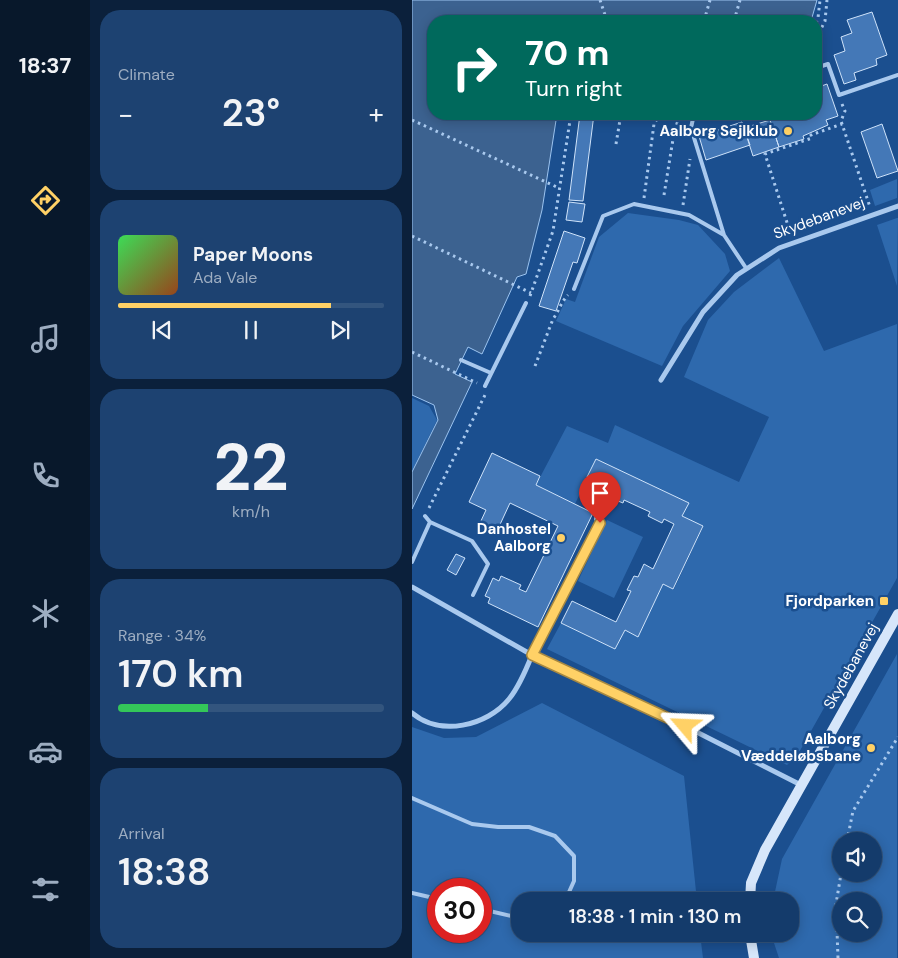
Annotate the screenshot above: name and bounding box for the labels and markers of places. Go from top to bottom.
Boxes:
place label: Aalborg Sejlklub [660,121,778,141]
marker: Aalborg Sejlklub [782,125,794,137]
pin [579,472,621,523]
place label: Danhostel Aalborg [477,519,551,556]
marker: Danhostel Aalborg [555,532,567,544]
place label: Fjordparken [785,591,874,611]
marker: Fjordparken [878,595,890,607]
place label: Aalborg Væddeløbsbane [741,729,861,766]
marker: Aalborg Væddeløbsbane [865,742,877,754]

